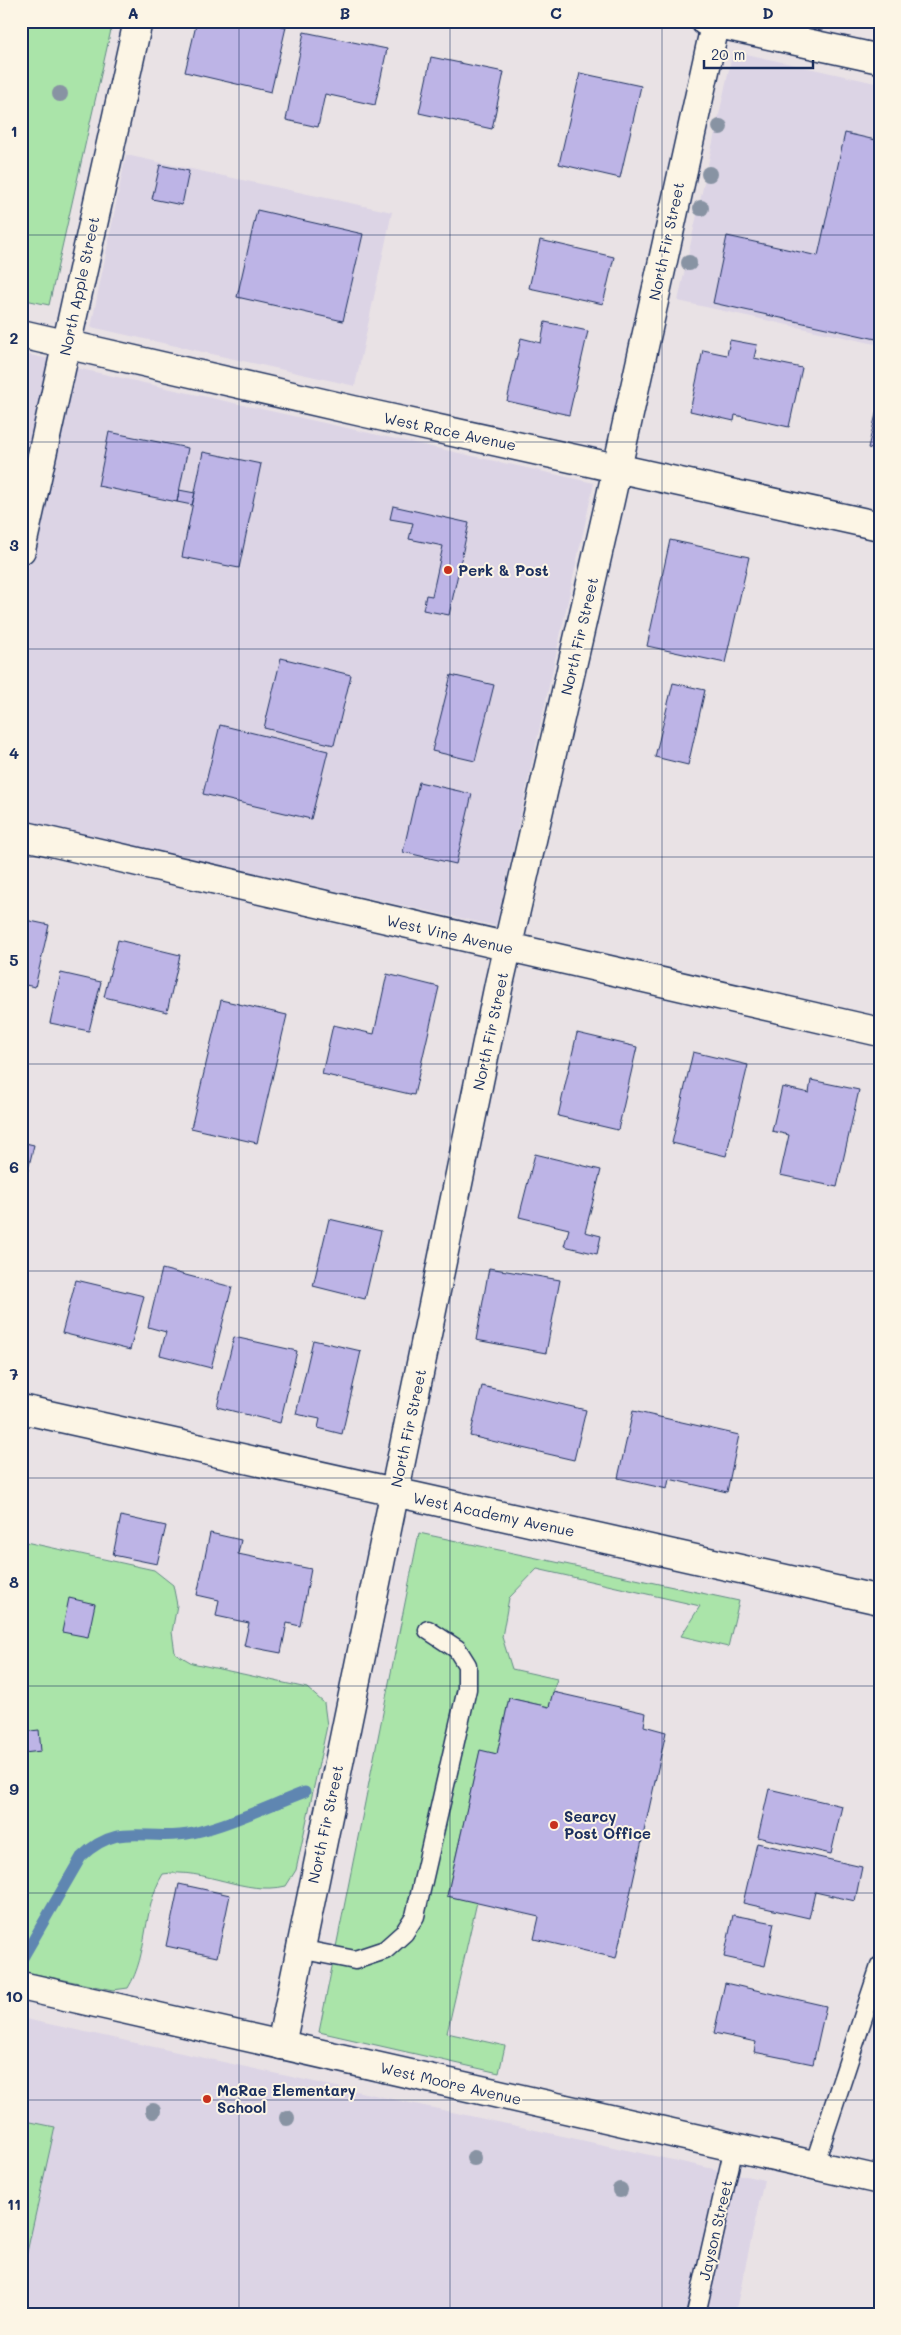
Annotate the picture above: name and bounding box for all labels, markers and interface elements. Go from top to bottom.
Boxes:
text: A [127,2,139,23]
text: B [340,2,350,23]
text: C [550,2,562,23]
text: D [762,2,774,23]
scale bar [704,38,812,70]
text: 20 m [711,44,745,64]
text: 1 [10,120,18,141]
street label: North Fir Street [644,180,688,302]
street label: North Apple Street [54,215,104,357]
text: 2 [10,327,19,348]
street label: West Race Avenue [382,407,518,455]
text: 3 [9,534,19,555]
place label: Perk & Post [458,560,549,580]
marker: Perk & Post [442,564,454,576]
street label: North Fir Street [556,575,602,697]
text: 4 [9,742,19,763]
street label: West Vine Avenue [385,910,515,958]
text: 5 [9,949,19,970]
street label: North Fir Street [468,970,512,1092]
text: 6 [9,1156,19,1177]
text: 7 [10,1363,19,1384]
street label: North Fir Street [386,1367,430,1489]
street label: West Academy Avenue [411,1487,577,1541]
text: 8 [9,1571,19,1592]
street label: North Fir Street [303,1763,347,1885]
text: 9 [9,1778,19,1799]
place label: Searcy Post Office [564,1806,651,1843]
marker: Searcy Post Office [548,1819,560,1831]
text: 10 [5,1985,23,2006]
street label: West Moore Avenue [378,2057,524,2109]
place label: McRae Elementary School [217,2080,356,2117]
marker: McRae Elementary School [201,2093,213,2105]
street label: Jayson Street [694,2178,736,2282]
text: 11 [7,2193,21,2214]

